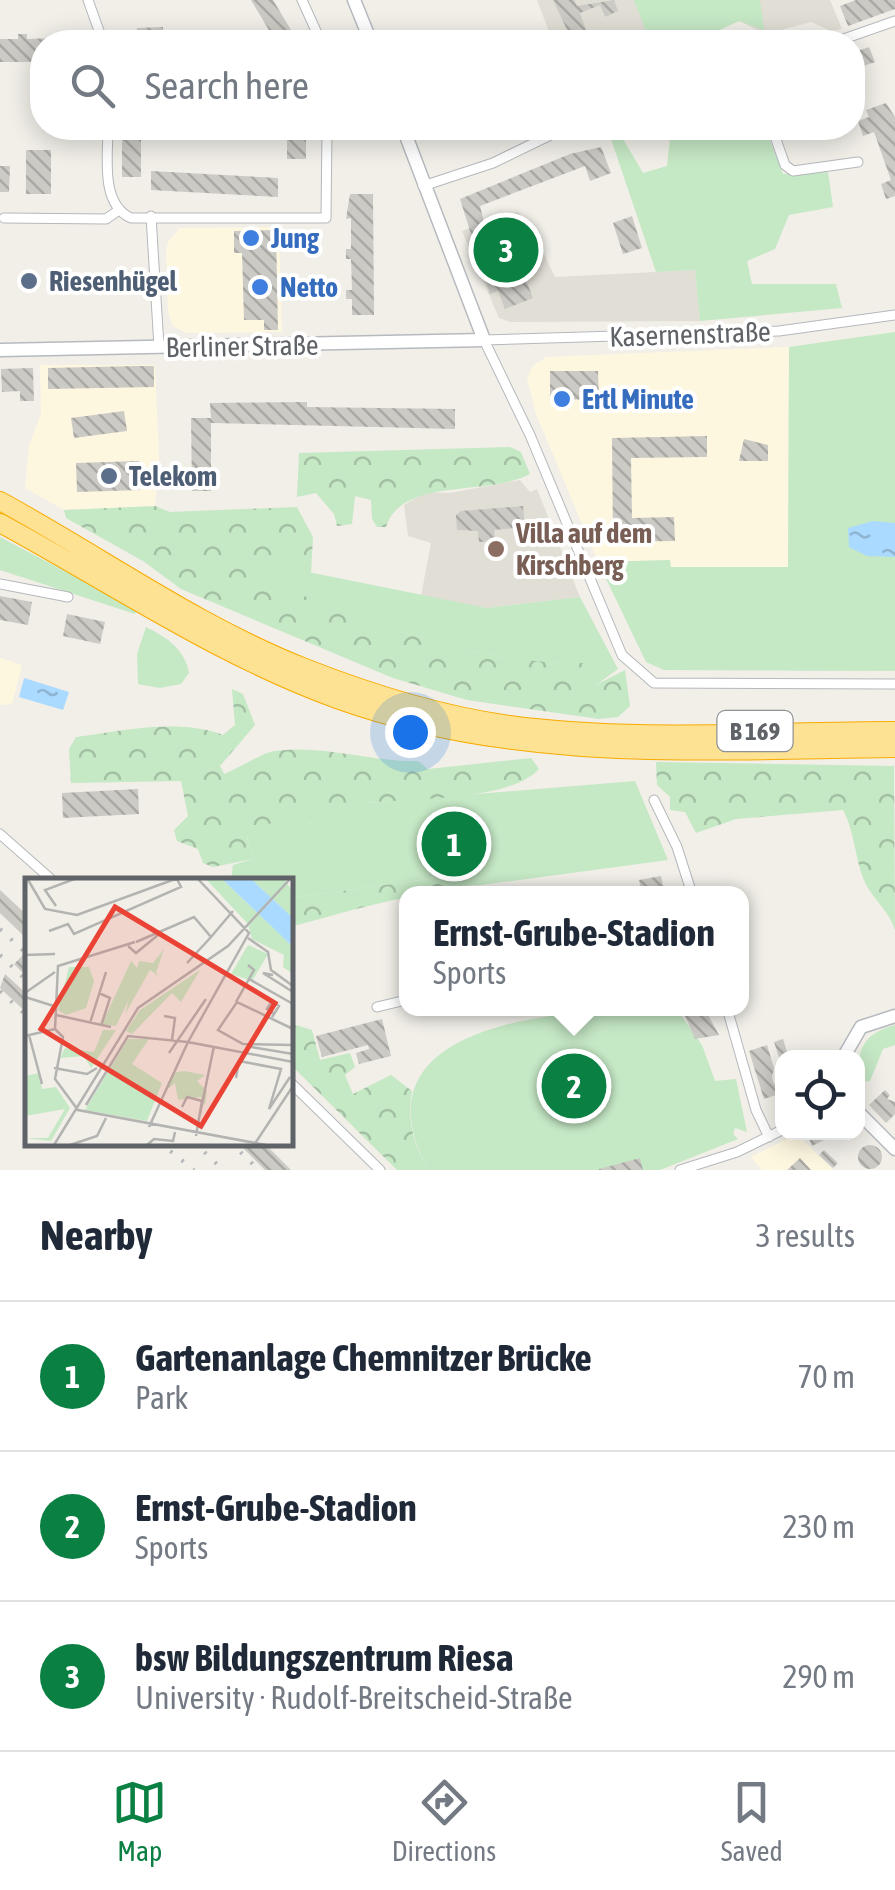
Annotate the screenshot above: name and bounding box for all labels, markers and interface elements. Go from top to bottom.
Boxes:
search box [30,30,865,140]
icon: search [65,58,120,113]
text: Search here [145,64,309,107]
pin: 3 [474,212,538,288]
place label: Jung [270,222,320,254]
marker: Jung [240,227,262,249]
place label: Riesenhügel [49,265,178,297]
marker: Riesenhügel [18,270,40,292]
place label: Netto [280,271,338,303]
marker: Netto [249,276,271,298]
street label: Kasernenstraße [609,315,771,353]
street label: Berliner Straße [165,329,319,363]
place label: Ertl Minute [582,383,694,415]
marker: Ertl Minute [551,388,573,410]
place label: Telekom [129,460,217,492]
marker: Telekom [98,465,120,487]
place label: Villa auf dem Kirschberg [515,517,652,581]
marker: Villa auf dem Kirschberg [485,538,507,560]
your location [385,707,436,758]
road number: B 169 [718,711,792,751]
pin: 1 [422,806,486,882]
inset map [25,878,292,1145]
popup [399,886,749,1016]
text: Ernst-Grube-Stadion [433,911,715,954]
text: Sports [433,954,506,991]
pin: 2 [542,1048,606,1124]
map controls [775,1050,865,1140]
button: locate [775,1050,865,1140]
text: Nearby [40,1211,153,1259]
text: 3 results [756,1217,855,1254]
text: Gartenanlage Chemnitzer Brücke [135,1336,592,1379]
text: 1 [65,1358,80,1395]
text: 70 m [797,1358,855,1395]
text: Park [135,1379,188,1416]
text: Ernst-Grube-Stadion [135,1486,417,1529]
text: 2 [65,1508,80,1545]
text: 230 m [782,1508,855,1545]
text: Sports [135,1529,208,1566]
text: bsw Bildungszentrum Riesa [135,1636,513,1679]
text: 3 [65,1658,80,1695]
text: 290 m [782,1658,855,1695]
text: University · Rudolf-Breitscheid-Straße [135,1679,573,1716]
tab: Map [112,1775,167,1867]
tab: Directions [392,1775,496,1867]
tab: Saved [721,1775,783,1867]

